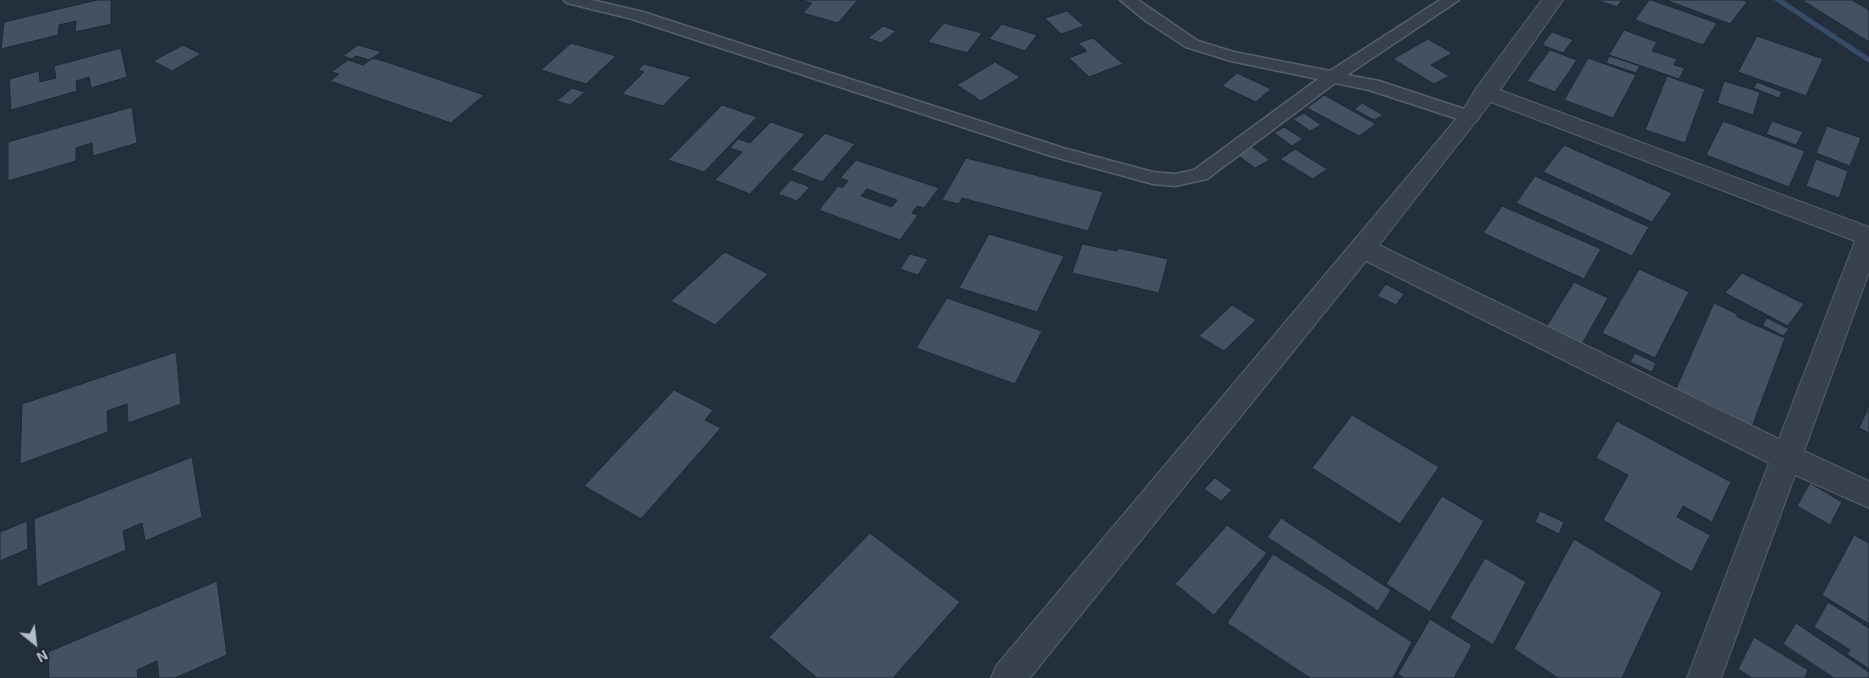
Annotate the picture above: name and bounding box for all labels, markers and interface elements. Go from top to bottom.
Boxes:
north arrow [10,618,60,668]
text: N [34,647,51,666]

